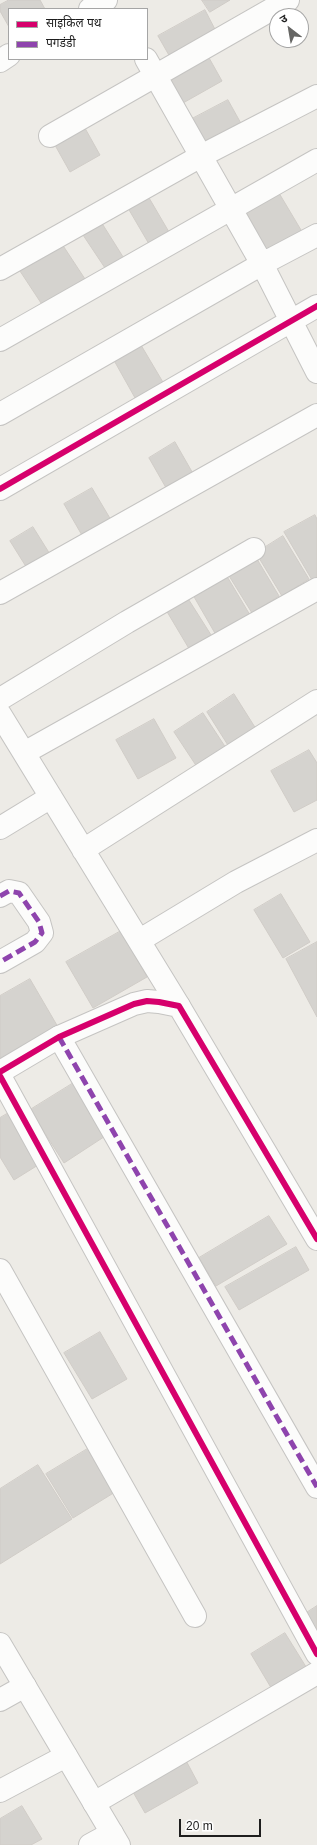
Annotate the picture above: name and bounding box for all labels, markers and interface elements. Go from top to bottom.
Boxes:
legend [8,8,148,60]
north arrow [269,8,309,48]
text: उ [277,12,289,25]
text: साइकिल पथ [46,16,101,30]
text: पगडंडी [46,36,76,50]
scale bar [181,1811,263,1837]
text: 20 m [186,1819,213,1833]

